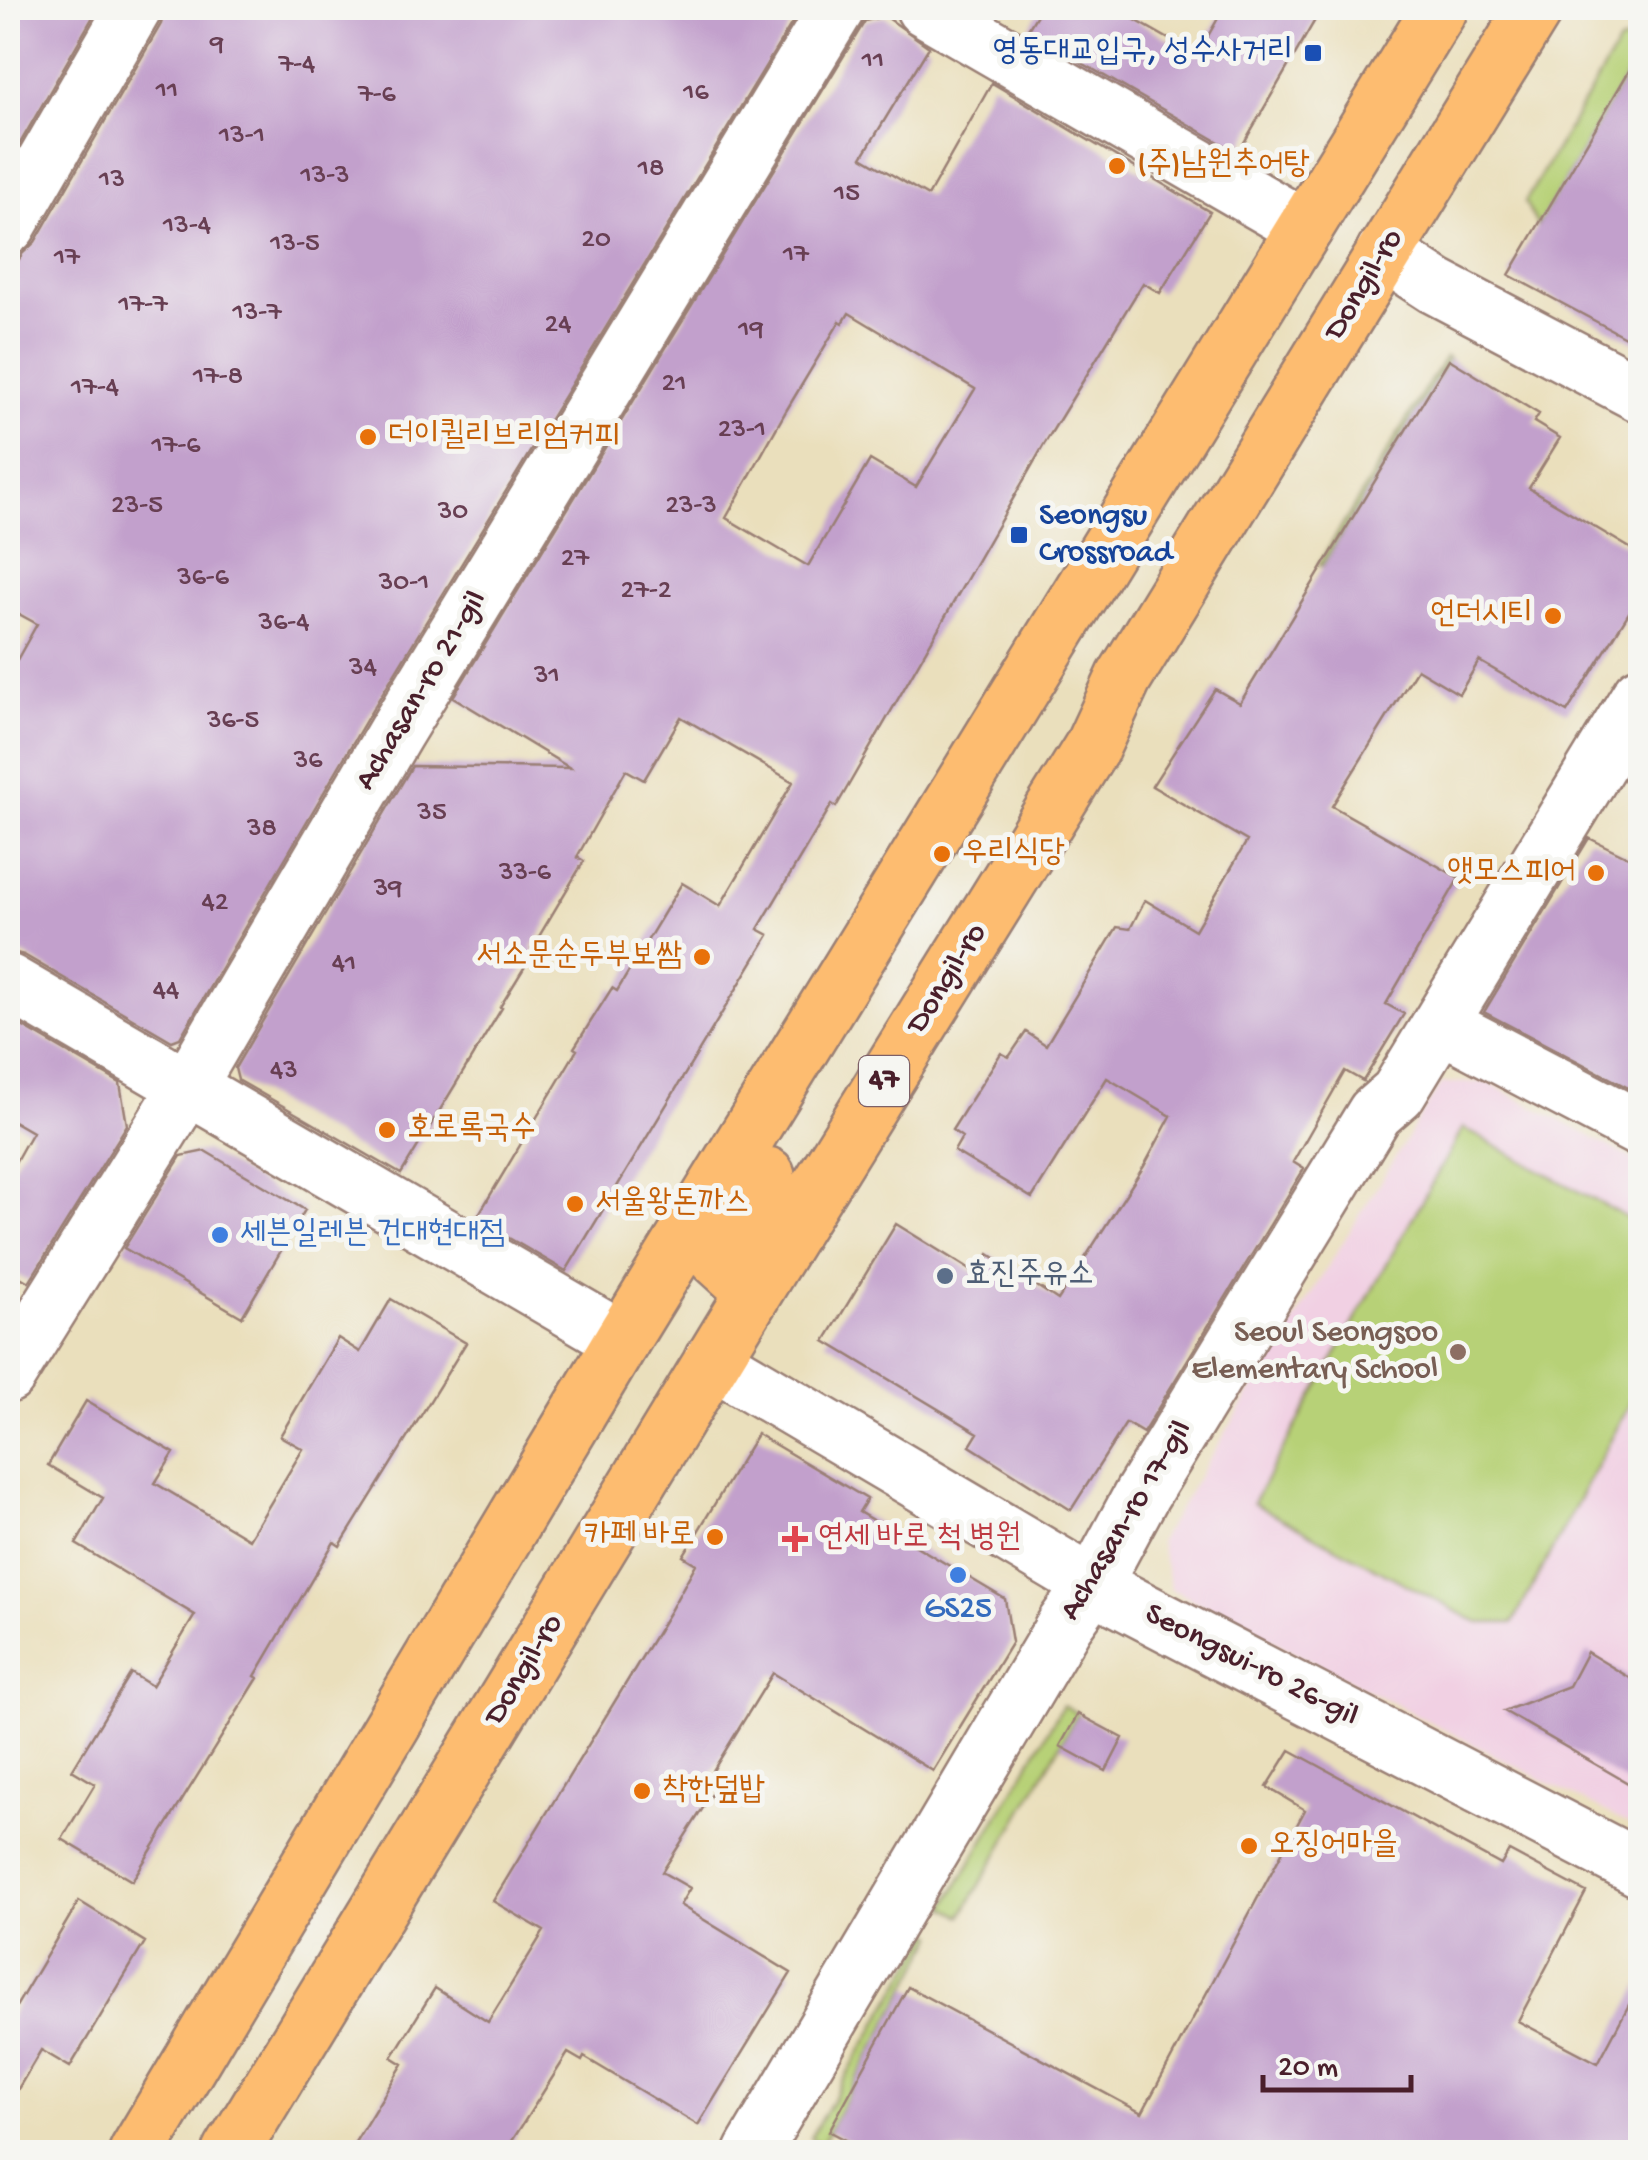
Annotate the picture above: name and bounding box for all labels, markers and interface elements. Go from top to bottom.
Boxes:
house number: 9 [209,29,224,62]
place label: 영동대교입구, 성수사거리 [992,34,1293,72]
marker: 영동대교입구, 성수사거리 [1302,42,1324,64]
house number: 11 [861,45,884,78]
house number: 7-4 [278,49,315,82]
house number: 11 [155,75,178,108]
house number: 16 [682,77,710,110]
house number: 7-6 [357,79,397,112]
house number: 13-1 [218,120,265,153]
place label: (주)남원추어탕 [1137,147,1310,185]
house number: 18 [637,153,664,186]
marker: (주)남원추어탕 [1106,155,1128,177]
house number: 13-3 [299,160,350,193]
house number: 13 [98,164,125,197]
house number: 15 [833,178,860,211]
house number: 13-4 [162,210,211,243]
street label: Dongil-ro [1316,223,1413,349]
house number: 20 [581,224,611,257]
house number: 13-5 [269,228,320,261]
house number: 17 [782,239,810,272]
house number: 17 [53,242,81,275]
house number: 17-7 [117,289,169,322]
house number: 13-7 [231,297,283,330]
house number: 24 [545,309,571,342]
house number: 19 [737,314,764,347]
house number: 17-8 [192,361,243,394]
house number: 21 [661,368,687,401]
house number: 17-4 [70,372,119,405]
house number: 23-1 [718,414,766,447]
place label: 더이퀼리브리엄커피 [388,418,620,456]
marker: 더이퀼리브리엄커피 [357,426,379,448]
house number: 17-6 [151,430,201,463]
house number: 23-5 [111,490,163,523]
house number: 23-3 [665,490,717,523]
house number: 30 [437,496,468,529]
place label: Seongsu Crossroad [1039,498,1175,573]
marker: Seongsu Crossroad [1008,524,1030,546]
house number: 27 [561,543,591,576]
house number: 36-6 [176,562,230,595]
house number: 30-1 [378,567,429,600]
house number: 27-2 [621,575,672,608]
street label: Achasan-ro 21-gil [348,584,496,798]
place label: 언더시티 [1430,597,1533,635]
marker: 언더시티 [1542,605,1564,627]
house number: 36-4 [258,607,309,640]
house number: 34 [348,652,377,685]
house number: 31 [533,660,560,693]
house number: 36-5 [206,705,259,738]
house number: 36 [293,745,323,778]
house number: 35 [416,797,447,830]
house number: 38 [246,813,277,846]
place label: 우리식당 [962,835,1065,873]
marker: 우리식당 [931,843,953,865]
place label: 앳모스피어 [1447,854,1576,892]
house number: 33-6 [498,857,552,890]
marker: 앳모스피어 [1585,862,1607,884]
house number: 39 [373,873,402,906]
house number: 42 [202,887,229,920]
street label: Dongil-ro [898,917,997,1043]
place label: 서소문순두부보쌈 [476,938,682,976]
marker: 서소문순두부보쌈 [691,946,713,968]
house number: 41 [332,948,356,981]
house number: 44 [153,975,179,1008]
house number: 43 [270,1055,298,1088]
road number: 47 [859,1056,909,1106]
place label: 호로록국수 [407,1111,536,1149]
marker: 호로록국수 [376,1119,398,1141]
place label: 서울왕돈까스 [595,1185,750,1223]
marker: 서울왕돈까스 [564,1193,586,1215]
place label: 세븐일레븐 건대현대점 [240,1216,505,1254]
marker: 세븐일레븐 건대현대점 [209,1224,231,1246]
place label: 효진주유소 [965,1257,1094,1295]
marker: 효진주유소 [934,1265,956,1287]
place label: Seoul Seongsoo Elementary School [1191,1315,1438,1390]
marker: Seoul Seongsoo Elementary School [1447,1341,1469,1363]
street label: Achasan-ro 17-gil [1052,1414,1202,1628]
place label: 카페 바로 [584,1518,695,1556]
place label: 연세 바로 척 병원 [818,1520,1021,1558]
marker: 카페 바로 [704,1526,726,1548]
marker: 연세 바로 척 병원 [782,1526,808,1552]
marker: GS25 [947,1564,969,1586]
place label: GS25 [924,1591,992,1629]
street label: Seongsui-ro 26-gil [1138,1596,1364,1736]
street label: Dongil-ro [476,1608,573,1734]
place label: 착한덮밥 [662,1772,765,1810]
marker: 착한덮밥 [631,1780,653,1802]
place label: 오징어마을 [1269,1827,1398,1865]
marker: 오징어마을 [1238,1835,1260,1857]
scale bar [1263,2030,1410,2092]
text: 20 m [1278,2052,1338,2087]

